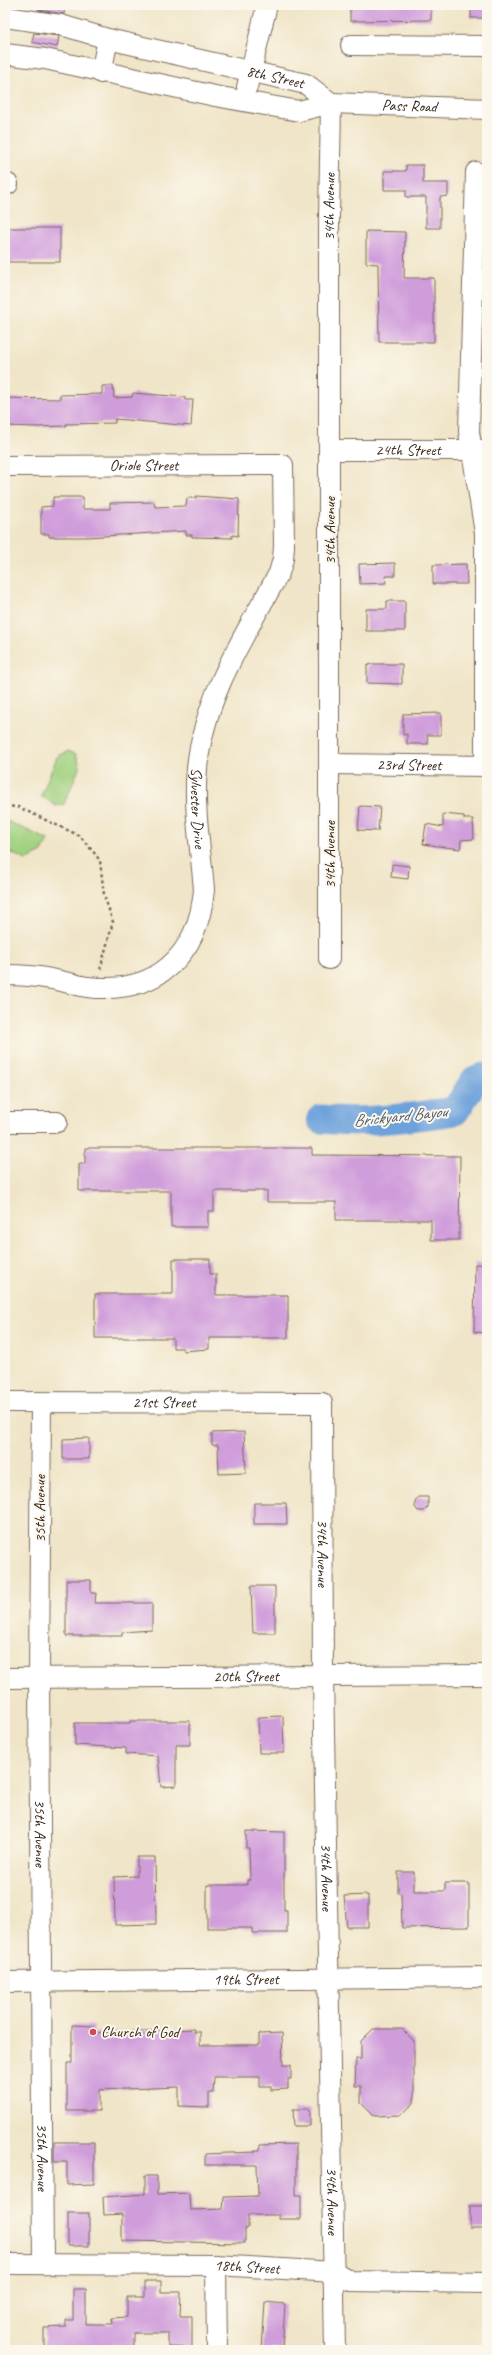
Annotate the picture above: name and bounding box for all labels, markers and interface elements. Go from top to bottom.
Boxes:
street label: 8th Street [245,61,307,94]
street label: Pass Road [381,95,440,117]
street label: 34th Avenue [319,171,340,241]
street label: 24th Street [375,440,442,460]
street label: Oriole Street [110,455,180,476]
street label: 34th Avenue [320,495,340,565]
street label: 23rd Street [376,755,443,775]
street label: Sylvester Drive [186,767,210,851]
street label: 34th Avenue [320,819,340,889]
water label: Brickyard Bayou [352,1100,450,1131]
street label: 21st Street [132,1392,198,1413]
street label: 35th Avenue [30,1473,50,1543]
street label: 34th Avenue [312,1519,333,1589]
street label: 20th Street [213,1666,280,1687]
street label: 35th Avenue [30,1799,50,1869]
street label: 34th Avenue [316,1843,337,1913]
street label: 19th Street [213,1969,280,1990]
place label: Church of God [101,2022,182,2042]
marker: Church of God [88,2027,98,2037]
street label: 35th Avenue [32,2123,53,2193]
street label: 34th Avenue [322,2167,343,2237]
street label: 18th Street [214,2255,282,2279]

